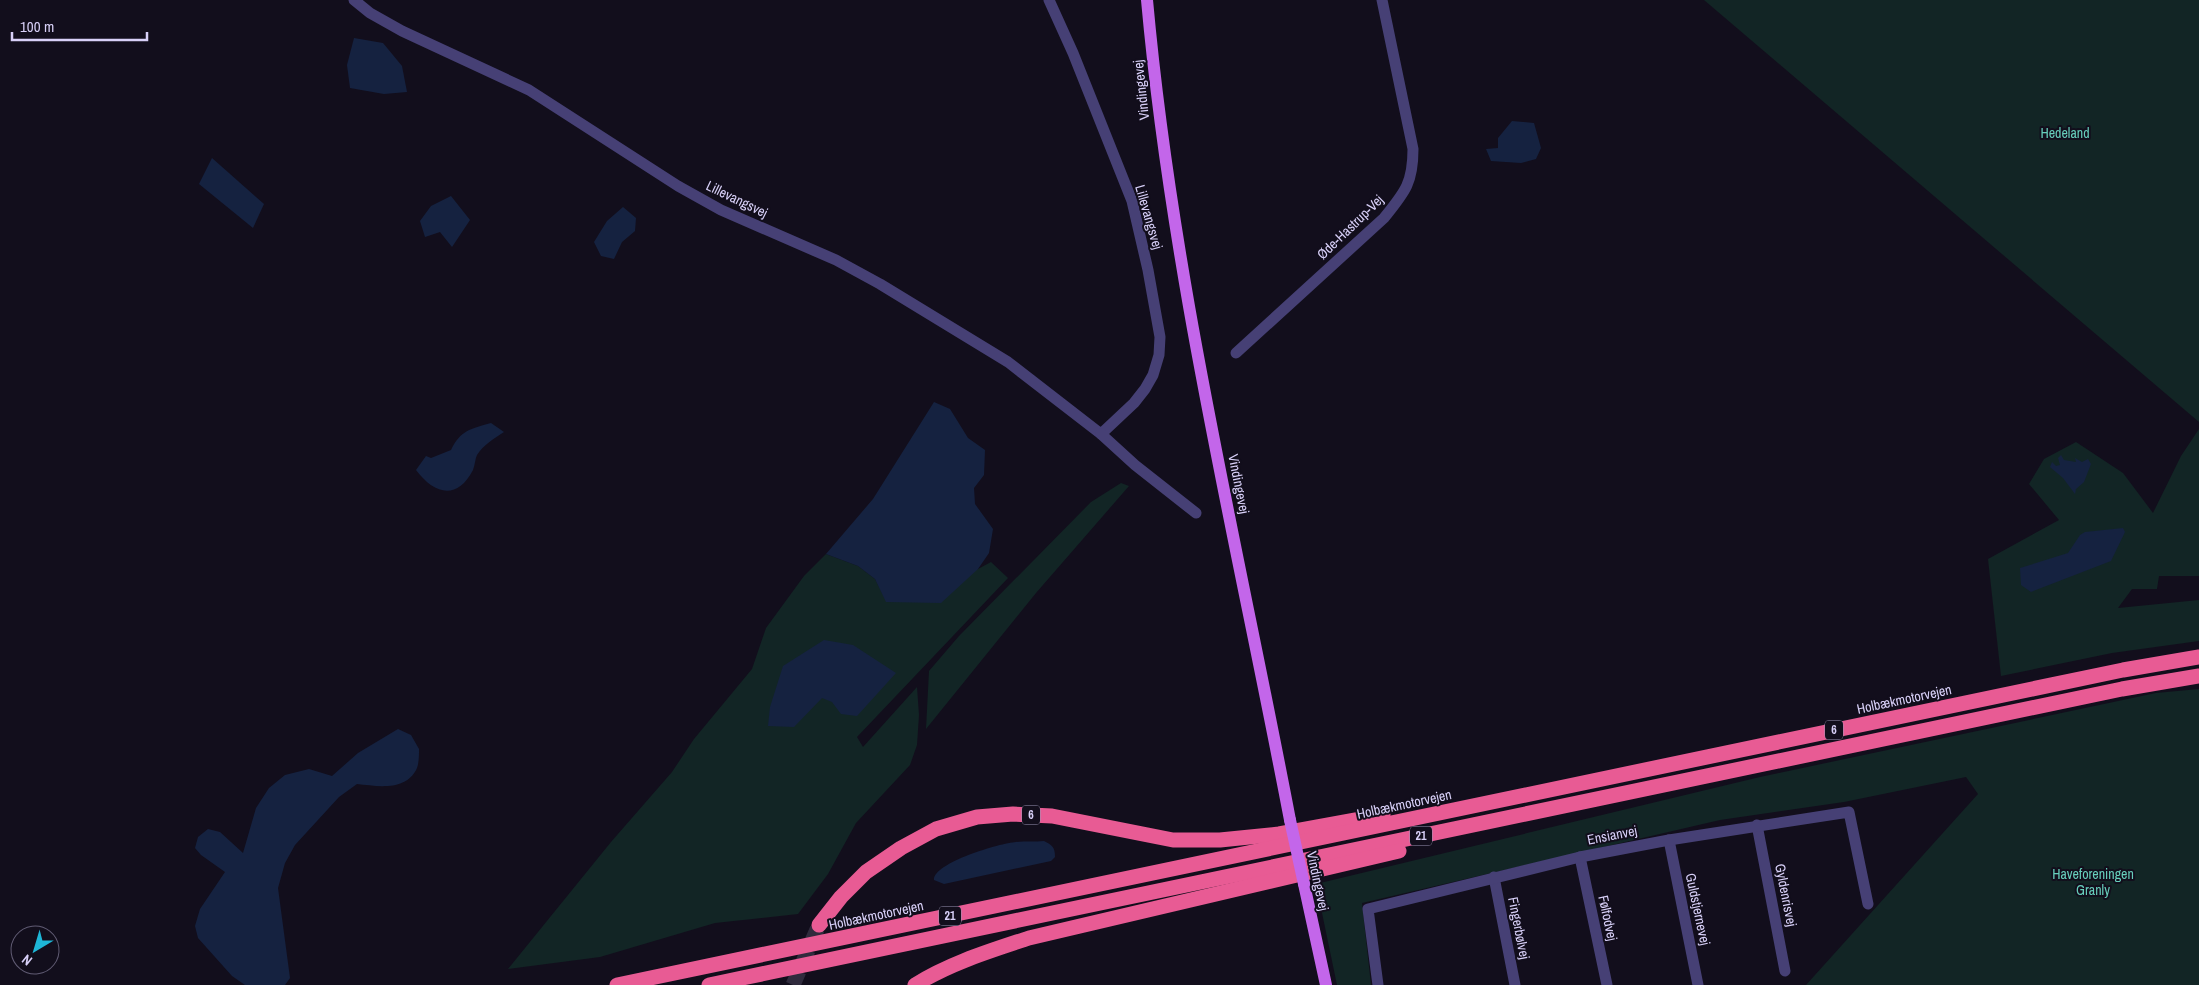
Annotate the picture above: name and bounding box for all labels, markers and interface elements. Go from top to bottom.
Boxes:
scale bar [12,10,148,42]
text: 100 m [20,16,54,37]
street label: Vindingevej [1129,59,1153,121]
park label: Hedeland [2040,124,2090,142]
street label: Lillevangsvej [703,176,771,222]
street label: Lillevangsvej [1131,183,1167,251]
street label: Øde-Hastrup-Vej [1313,191,1387,263]
street label: Vindingevej [1224,453,1254,515]
street label: Holbækmotorvejen [1855,680,1953,718]
road number: 6 [1825,720,1843,740]
street label: Holbækmotorvejen [1355,785,1453,823]
road number: 6 [1022,806,1040,824]
street label: Ensianvej [1586,821,1638,849]
road number: 21 [1410,826,1432,846]
street label: Vindingevej [1303,850,1333,912]
street label: Gyldenrisvej [1771,862,1801,928]
park label: Haveforeningen Granly [2052,865,2134,899]
street label: Guldstjernevej [1682,871,1714,947]
street label: Følfodvej [1594,894,1622,942]
street label: Fingerbølvej [1504,895,1534,961]
street label: Holbækmotorvejen [827,896,925,934]
road number: 21 [939,906,961,926]
north arrow [10,925,60,975]
text: N [18,951,36,970]

